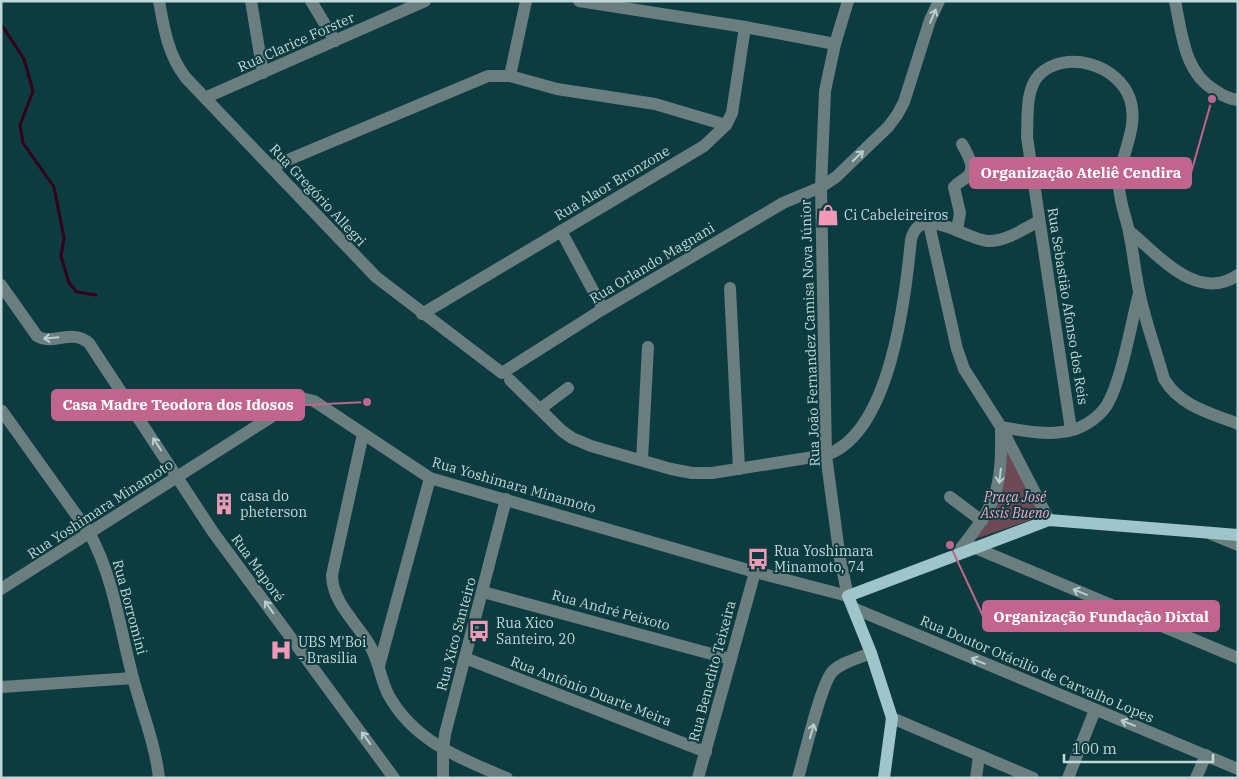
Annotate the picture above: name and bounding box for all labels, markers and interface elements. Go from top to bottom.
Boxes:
street label: Rua Clarice Forster [235,8,358,76]
one-way arrow [928,9,938,24]
street label: Rua Gregório Allegri [266,140,370,250]
street label: Rua Alaor Bronzone [551,141,673,225]
one-way arrow [852,150,864,162]
callout: Organização Ateliê Cendira [970,158,1191,188]
text: Organização Ateliê Cendira [981,163,1182,182]
street label: Rua João Fernandez Camisa Nova Júnior [796,198,824,467]
shop icon: Ci Cabeleireiros [815,202,841,228]
place label: Ci Cabeleireiros [844,206,949,224]
street label: Rua Sebastião Afonso dos Reis [1044,206,1092,406]
street label: Rua Orlando Magnani [586,218,718,308]
one-way arrow [44,333,60,342]
callout: Casa Madre Teodora dos Idosos [52,390,304,420]
text: Casa Madre Teodora dos Idosos [62,395,294,414]
one-way arrow [152,438,162,452]
street label: Rua Yoshimara Minamoto [430,453,598,517]
street label: Rua Yoshimara Minamoto [24,455,176,563]
one-way arrow [994,467,1004,483]
place label: casa do pheterson [240,487,307,521]
park label: Praça José Assis Bueno [979,488,1050,522]
building icon: casa do pheterson [211,491,237,517]
street label: Rua Maporé [227,531,289,605]
place label: Rua Yoshimara Minamoto, 74 [774,542,874,576]
bus stop icon: Rua Yoshimara Minamoto, 74 [745,546,771,572]
street label: Rua Borromini [109,558,151,656]
street label: Rua Xico Santeiro [432,575,480,693]
street label: Rua André Peixoto [550,586,672,634]
one-way arrow [1072,587,1087,596]
street label: Rua Benedito Teixeira [685,598,740,743]
one-way arrow [264,600,274,614]
callout: Organização Fundação Dixtal [983,601,1219,631]
text: Organização Fundação Dixtal [993,607,1209,626]
street label: Rua Doutor Otácilio de Carvalho Lopes [917,611,1157,727]
place label: Rua Xico Santeiro, 20 [496,614,575,648]
bus stop icon: Rua Xico Santeiro, 20 [466,618,492,644]
place label: UBS M'Boi - Brasília [298,633,366,667]
hospital icon: UBS M'Boi - Brasília [268,637,294,663]
street label: Rua Antônio Duarte Meira [508,652,674,730]
one-way arrow [971,655,986,665]
one-way arrow [1121,718,1136,728]
one-way arrow [807,723,817,739]
one-way arrow [360,732,371,745]
scale bar [1064,732,1213,764]
text: 100 m [1072,739,1117,758]

